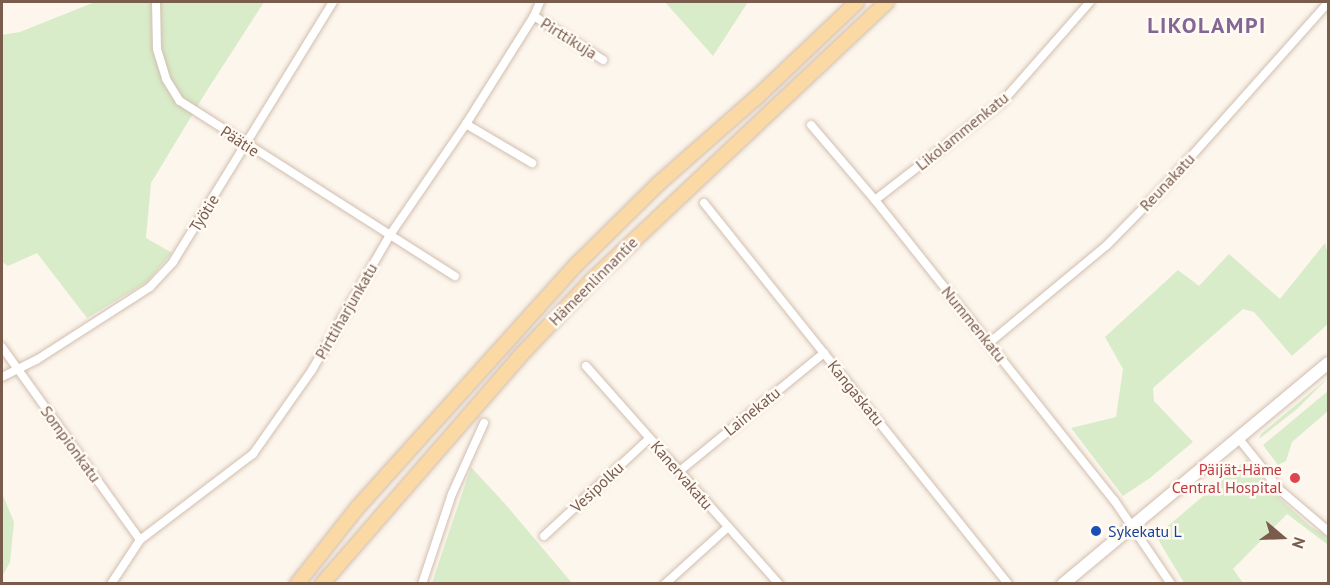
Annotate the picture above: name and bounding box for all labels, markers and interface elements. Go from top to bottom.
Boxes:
street label: Pirttikuja [537,13,601,63]
district label: LIKOLAMPI [1147,13,1267,39]
street label: Likolammenkatu [912,88,1012,174]
street label: Päätie [217,121,263,161]
street label: Reunakatu [1135,149,1199,215]
street label: Työtie [185,191,223,235]
street label: Hämeenlinnantie [545,233,641,329]
street label: Pirttiharjunkatu [311,260,381,362]
street label: Nummenkatu [938,282,1010,366]
street label: Kangaskatu [824,356,888,430]
street label: Lainekatu [720,383,784,439]
street label: Sompionkatu [37,402,105,486]
street label: Kanervakatu [647,437,717,513]
street label: Vesipolku [566,458,628,516]
place label: Päijät-Häme Central Hospital [1172,459,1282,497]
marker: Päijät-Häme Central Hospital [1286,469,1304,487]
north arrow [1252,507,1312,567]
place label: Sykekatu L [1108,521,1182,541]
marker: Sykekatu L [1089,524,1103,538]
text: N [1288,535,1310,551]

